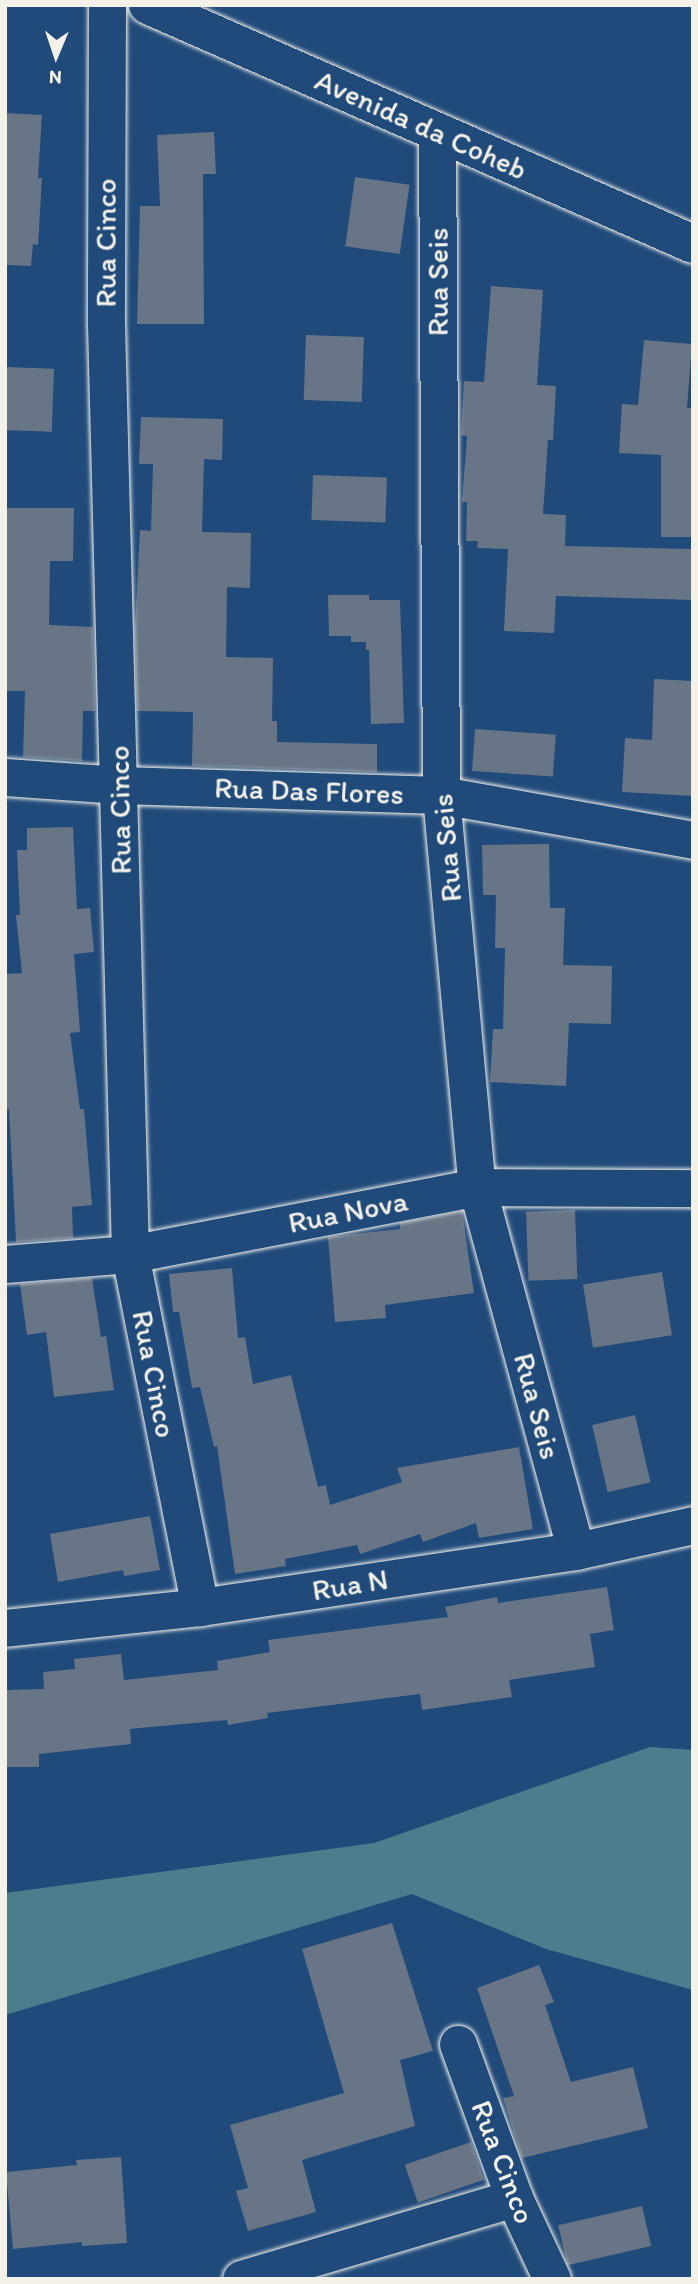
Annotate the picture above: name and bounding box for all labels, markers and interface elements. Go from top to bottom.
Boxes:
north arrow [21,21,91,91]
street label: Avenida da Coheb [309,62,533,188]
text: N [48,66,62,89]
street label: Rua Cinco [88,178,124,308]
street label: Rua Seis [420,228,456,336]
street label: Rua Cinco [101,745,139,875]
street label: Rua Das Flores [213,770,405,812]
street label: Rua Seis [424,792,470,904]
street label: Rua Nova [285,1183,411,1241]
street label: Rua Cinco [124,1307,184,1441]
street label: Rua Seis [506,1349,568,1463]
street label: Rua N [309,1561,391,1609]
street label: Rua Cinco [463,2095,543,2229]

